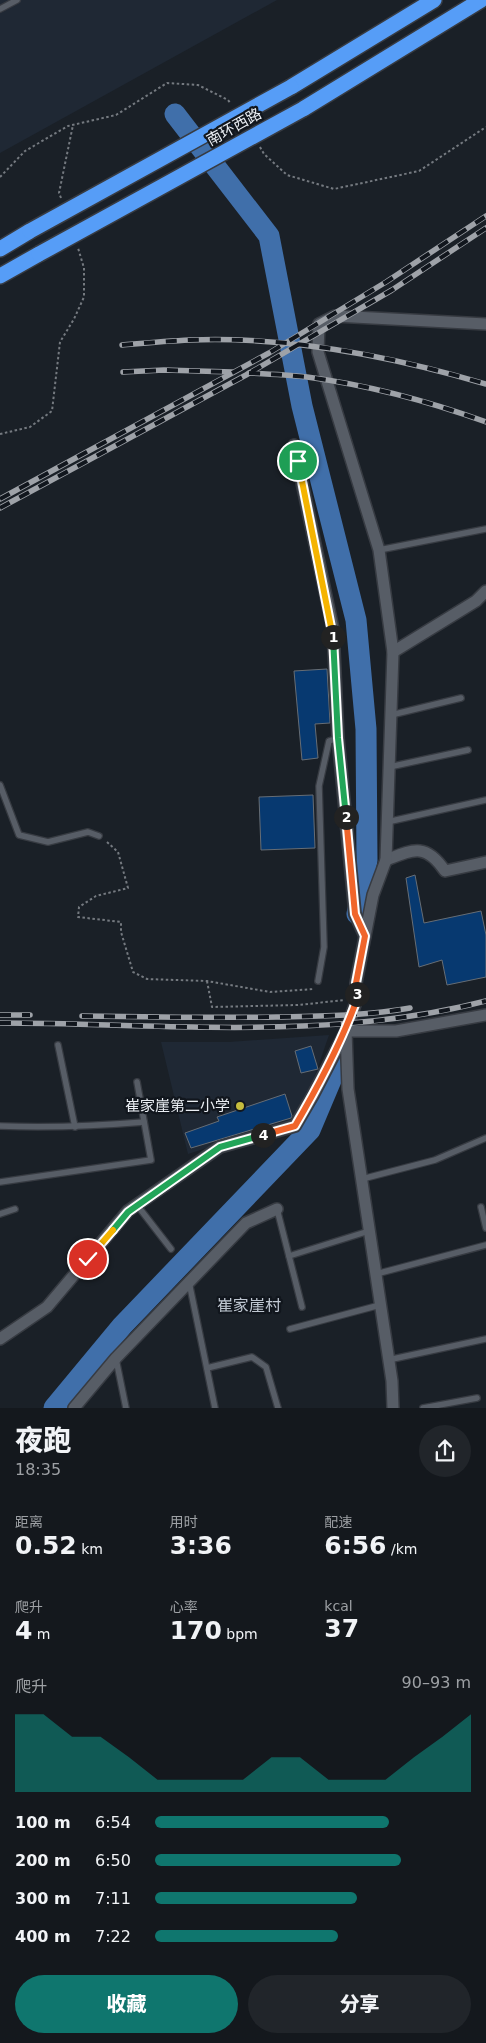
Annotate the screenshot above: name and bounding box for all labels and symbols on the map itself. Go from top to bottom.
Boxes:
street label: 南环西路 [203,105,265,149]
pin [277,440,319,482]
pin: 1 [320,624,346,650]
pin: 2 [334,804,358,830]
pin: 3 [344,982,370,1006]
place label: 崔家崖第二小学 [125,1097,230,1115]
marker: 崔家崖第二小学 [234,1100,246,1112]
pin: 4 [250,1122,276,1148]
pin [67,1238,109,1280]
district label: 崔家崖村 [217,1296,281,1315]

